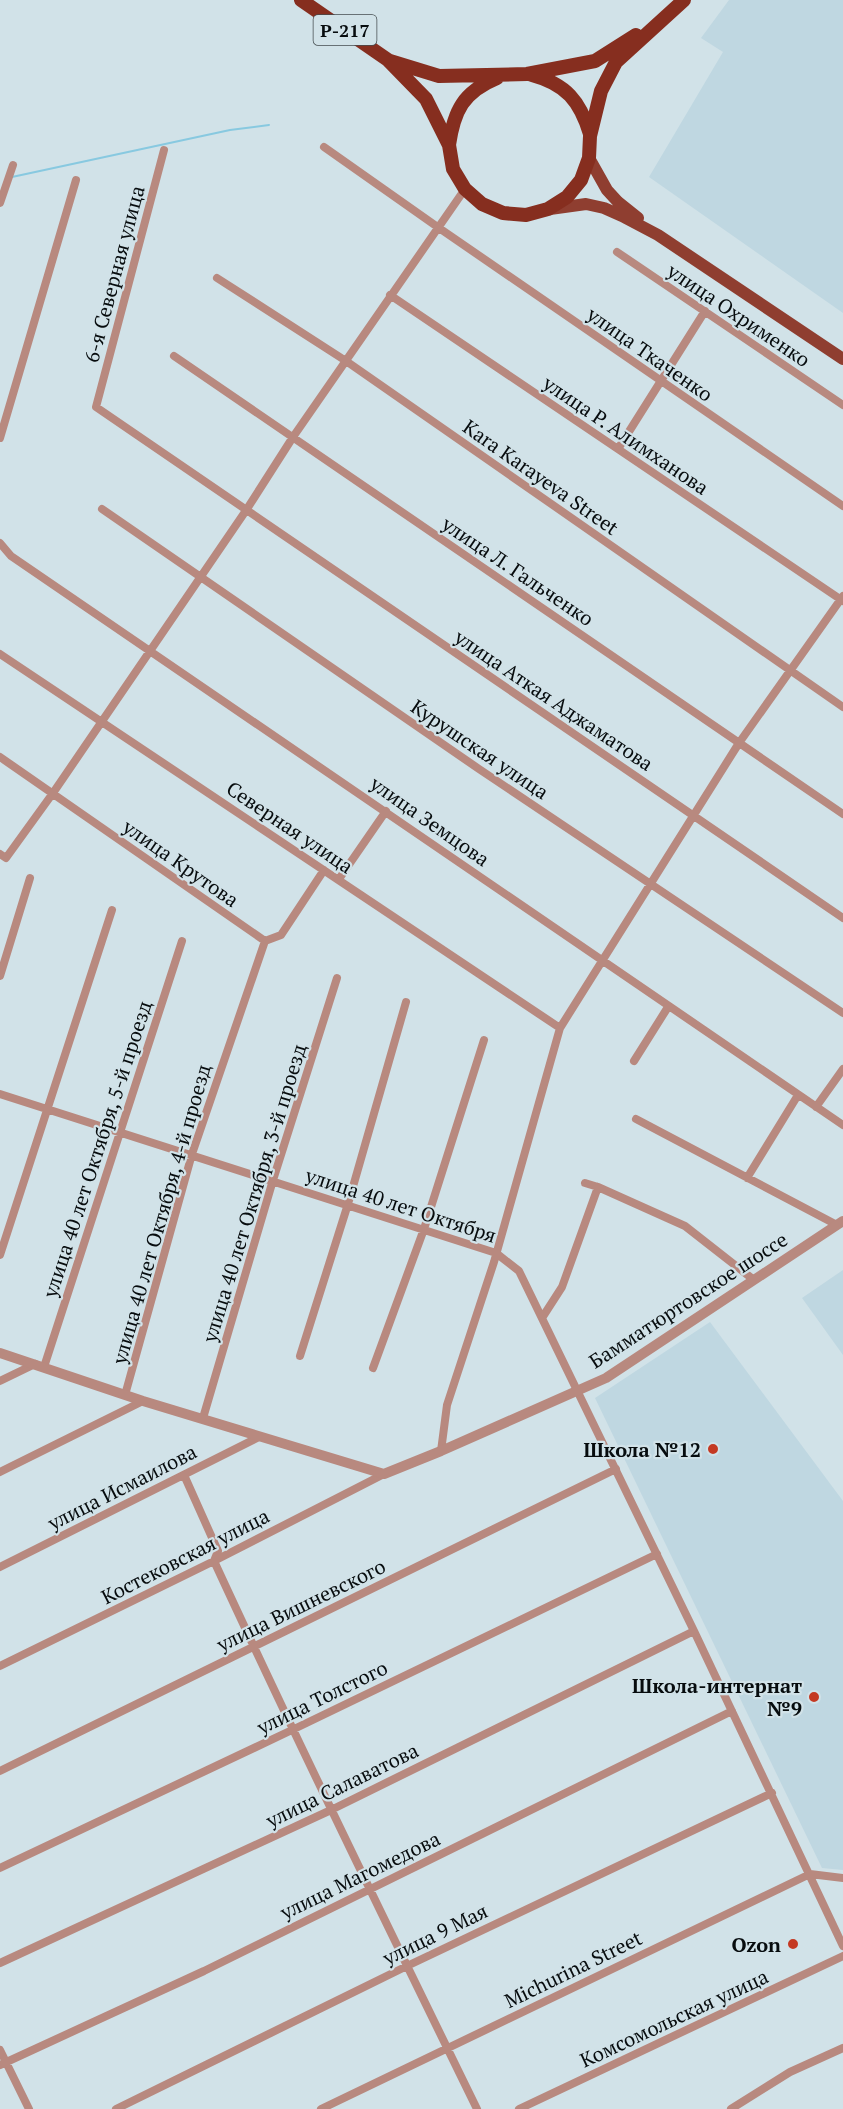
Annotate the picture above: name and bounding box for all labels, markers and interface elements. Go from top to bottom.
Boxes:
road number: Р-217 [314,15,376,45]
street label: 6-я Северная улица [77,183,151,365]
street label: улица Охрименко [661,257,816,373]
street label: улица Ткаченко [581,300,718,407]
street label: улица Р. Алимханова [537,369,714,501]
street label: Kara Karayeva Street [458,413,625,541]
street label: улица Л. Гальченко [436,510,599,632]
street label: улица Аткая Аджаматова [448,623,659,777]
street label: Курушская улица [406,693,554,805]
street label: улица Земцова [364,769,495,872]
street label: Северная улица [221,775,359,879]
street label: улица Крутова [117,812,244,913]
street label: улица 40 лет Октября, 5-й проезд [36,997,158,1302]
street label: улица 40 лет Октября, 3-й проезд [195,1040,312,1346]
street label: улица 40 лет Октября, 4-й проезд [105,1061,217,1368]
street label: улица 40 лет Октября [301,1161,500,1249]
street label: Бамматюртовское шоссе [584,1226,792,1374]
place label: Школа №12 [583,1436,701,1463]
street label: улица Исмаилова [42,1438,201,1537]
marker: Школа №12 [706,1442,720,1456]
street label: Костековская улица [96,1502,274,1610]
street label: улица Вишневского [211,1552,390,1658]
street label: улица Толстого [251,1654,392,1741]
place label: Школа-интернат №9 [632,1672,802,1722]
marker: Школа-интернат №9 [807,1690,821,1704]
street label: улица Салаватова [260,1736,423,1834]
street label: улица Магомедова [275,1825,444,1926]
street label: улица 9 Мая [377,1897,492,1971]
street label: Michurina Street [500,1924,647,2014]
place label: Ozon [732,1931,781,1958]
marker: Ozon [786,1937,800,1951]
street label: Комсомольская улица [575,1962,773,2074]

